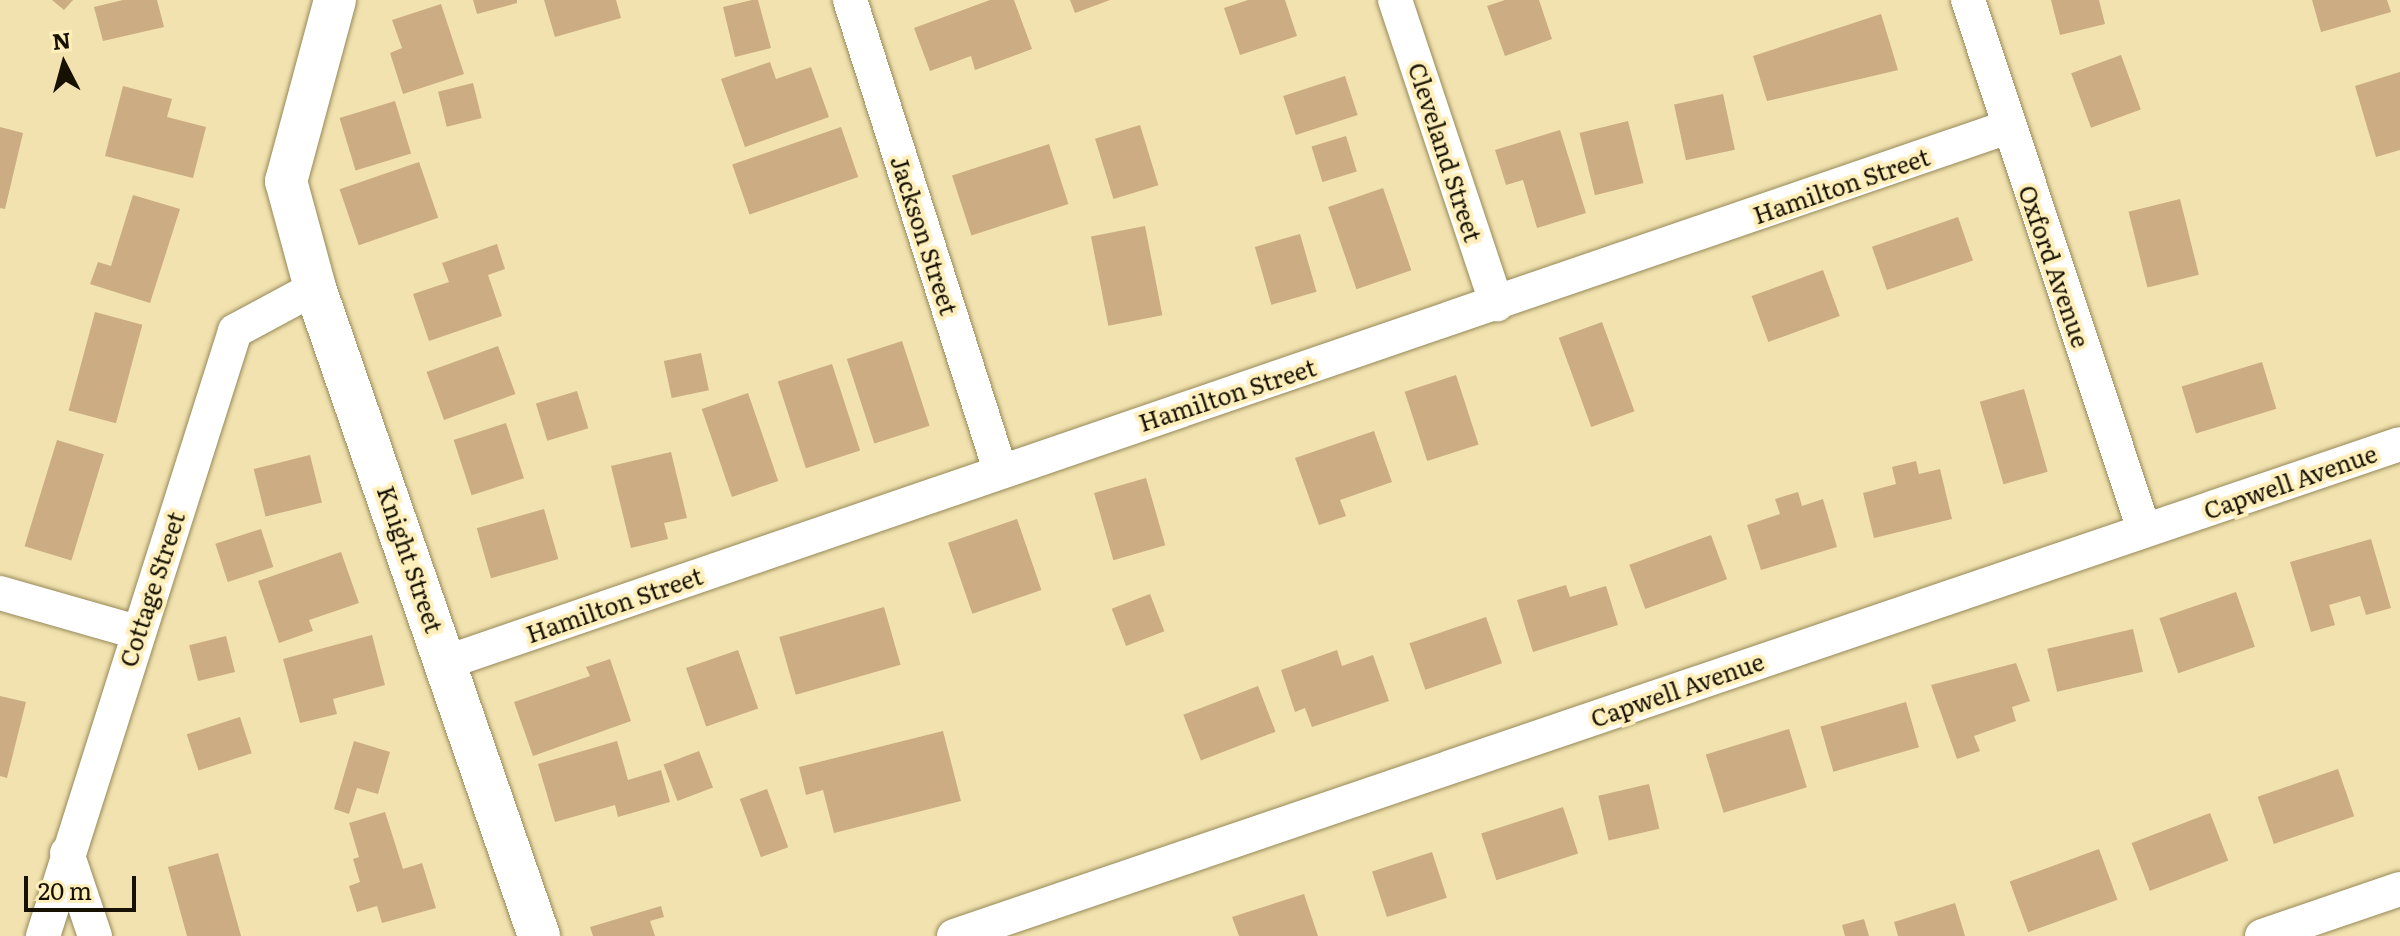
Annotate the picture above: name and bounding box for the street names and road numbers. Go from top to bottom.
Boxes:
street label: Cleveland Street [1403,59,1489,245]
street label: Hamilton Street [1749,141,1933,229]
street label: Jackson Street [886,152,964,318]
street label: Oxford Avenue [2014,181,2096,351]
street label: Hamilton Street [1135,352,1319,436]
street label: Capwell Avenue [2200,438,2380,524]
street label: Knight Street [372,482,450,636]
street label: Cottage Street [112,508,190,670]
street label: Hamilton Street [522,560,706,648]
street label: Capwell Avenue [1587,646,1767,732]

